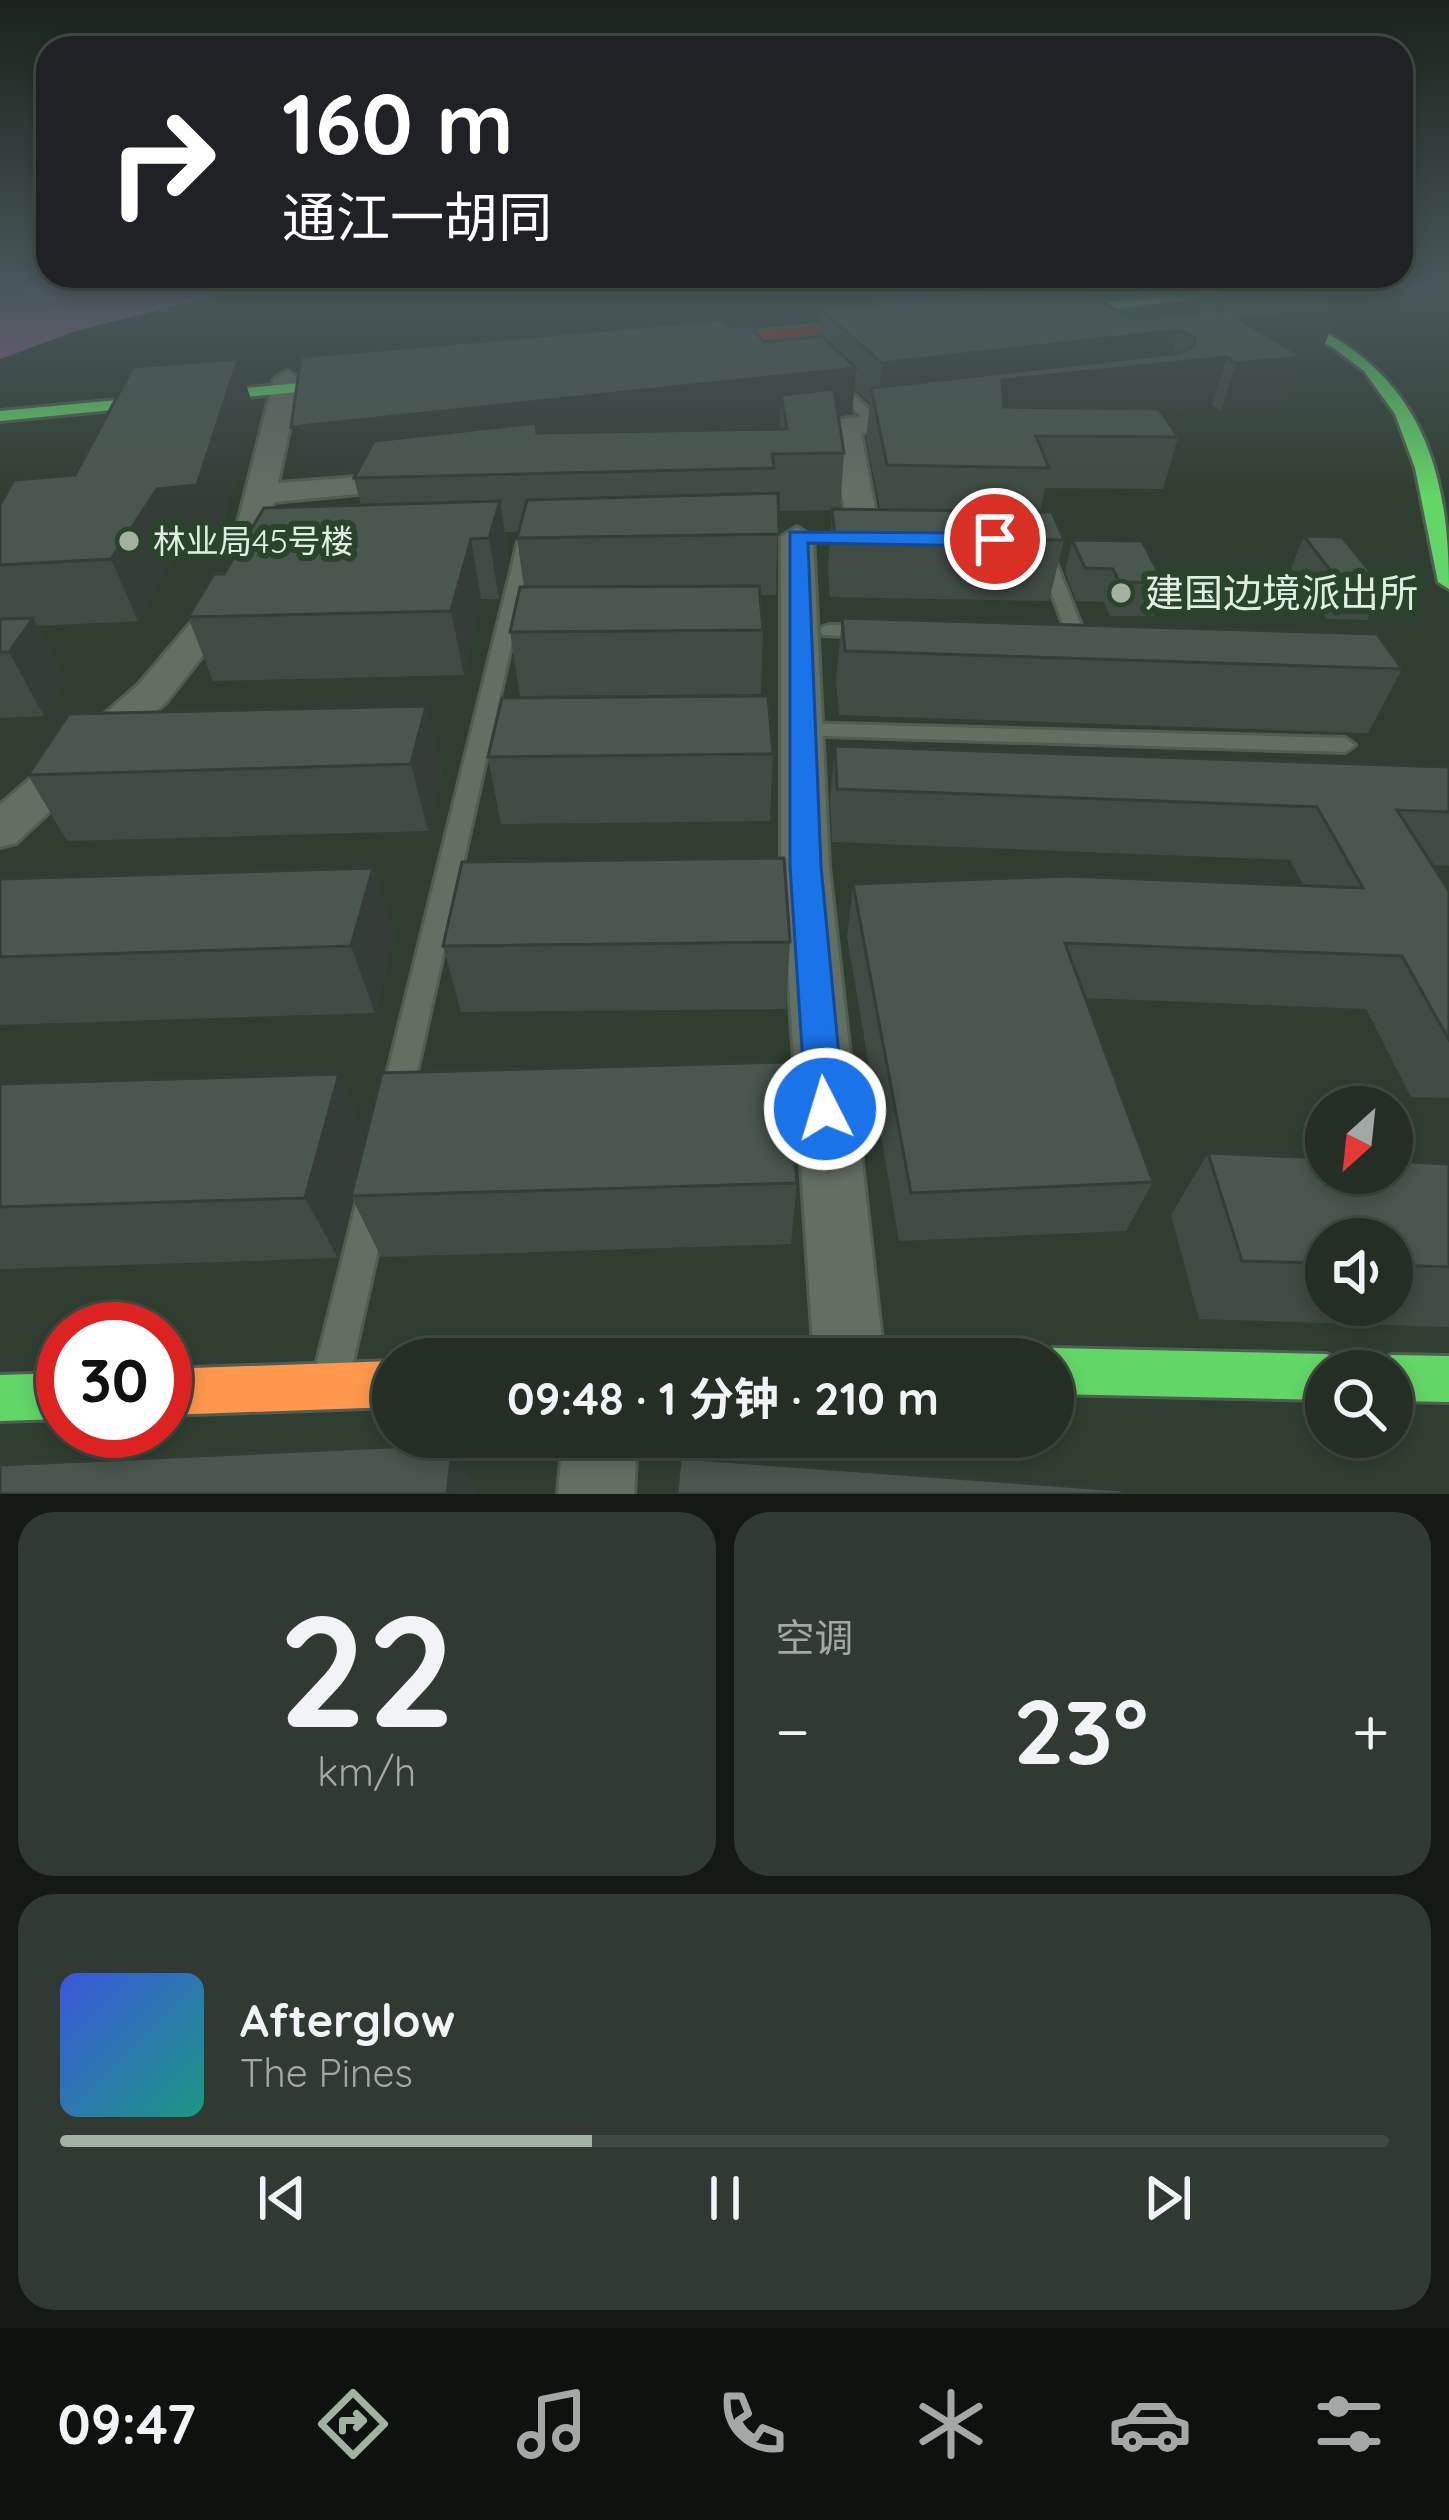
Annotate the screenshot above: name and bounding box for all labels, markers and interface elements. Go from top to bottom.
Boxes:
text: 160 m [282,70,514,175]
icon: right [84,84,240,240]
text: 通江一胡同 [282,183,552,251]
pin [944,488,1046,590]
icon: arrive [962,506,1028,572]
place label: 林业局45号楼 [153,520,354,561]
marker: 林业局45号楼 [116,528,142,554]
place label: 建国边境派出所 [1145,568,1418,617]
marker: 建国边境派出所 [1108,580,1134,606]
position arrow [762,1046,888,1172]
north arrow [1305,1086,1413,1194]
map controls [1305,1086,1413,1458]
button: sound [1305,1218,1413,1326]
speed limit sign: 30 [36,1302,192,1458]
button: search [1305,1350,1413,1458]
text: 09:48 · 1 分钟 · 210 m [507,1370,939,1426]
text: 22 [278,1571,456,1766]
text: 空调 [776,1613,854,1662]
text: 23° [1013,1674,1148,1787]
text: − [776,1689,810,1772]
text: + [1352,1689,1389,1772]
text: km/h [317,1747,416,1796]
text: Afterglow [240,1992,455,2048]
text: The Pines [240,2048,413,2097]
icon: previous [249,2165,315,2231]
icon: pause [692,2165,758,2231]
icon: next [1135,2165,1201,2231]
icon: directions [311,2382,395,2466]
icon: music [510,2382,594,2466]
icon: phone [710,2382,794,2466]
icon: climate [909,2382,993,2466]
icon: car [1108,2382,1192,2466]
icon: filters [1307,2382,1391,2466]
text: 09:47 [58,2390,196,2458]

